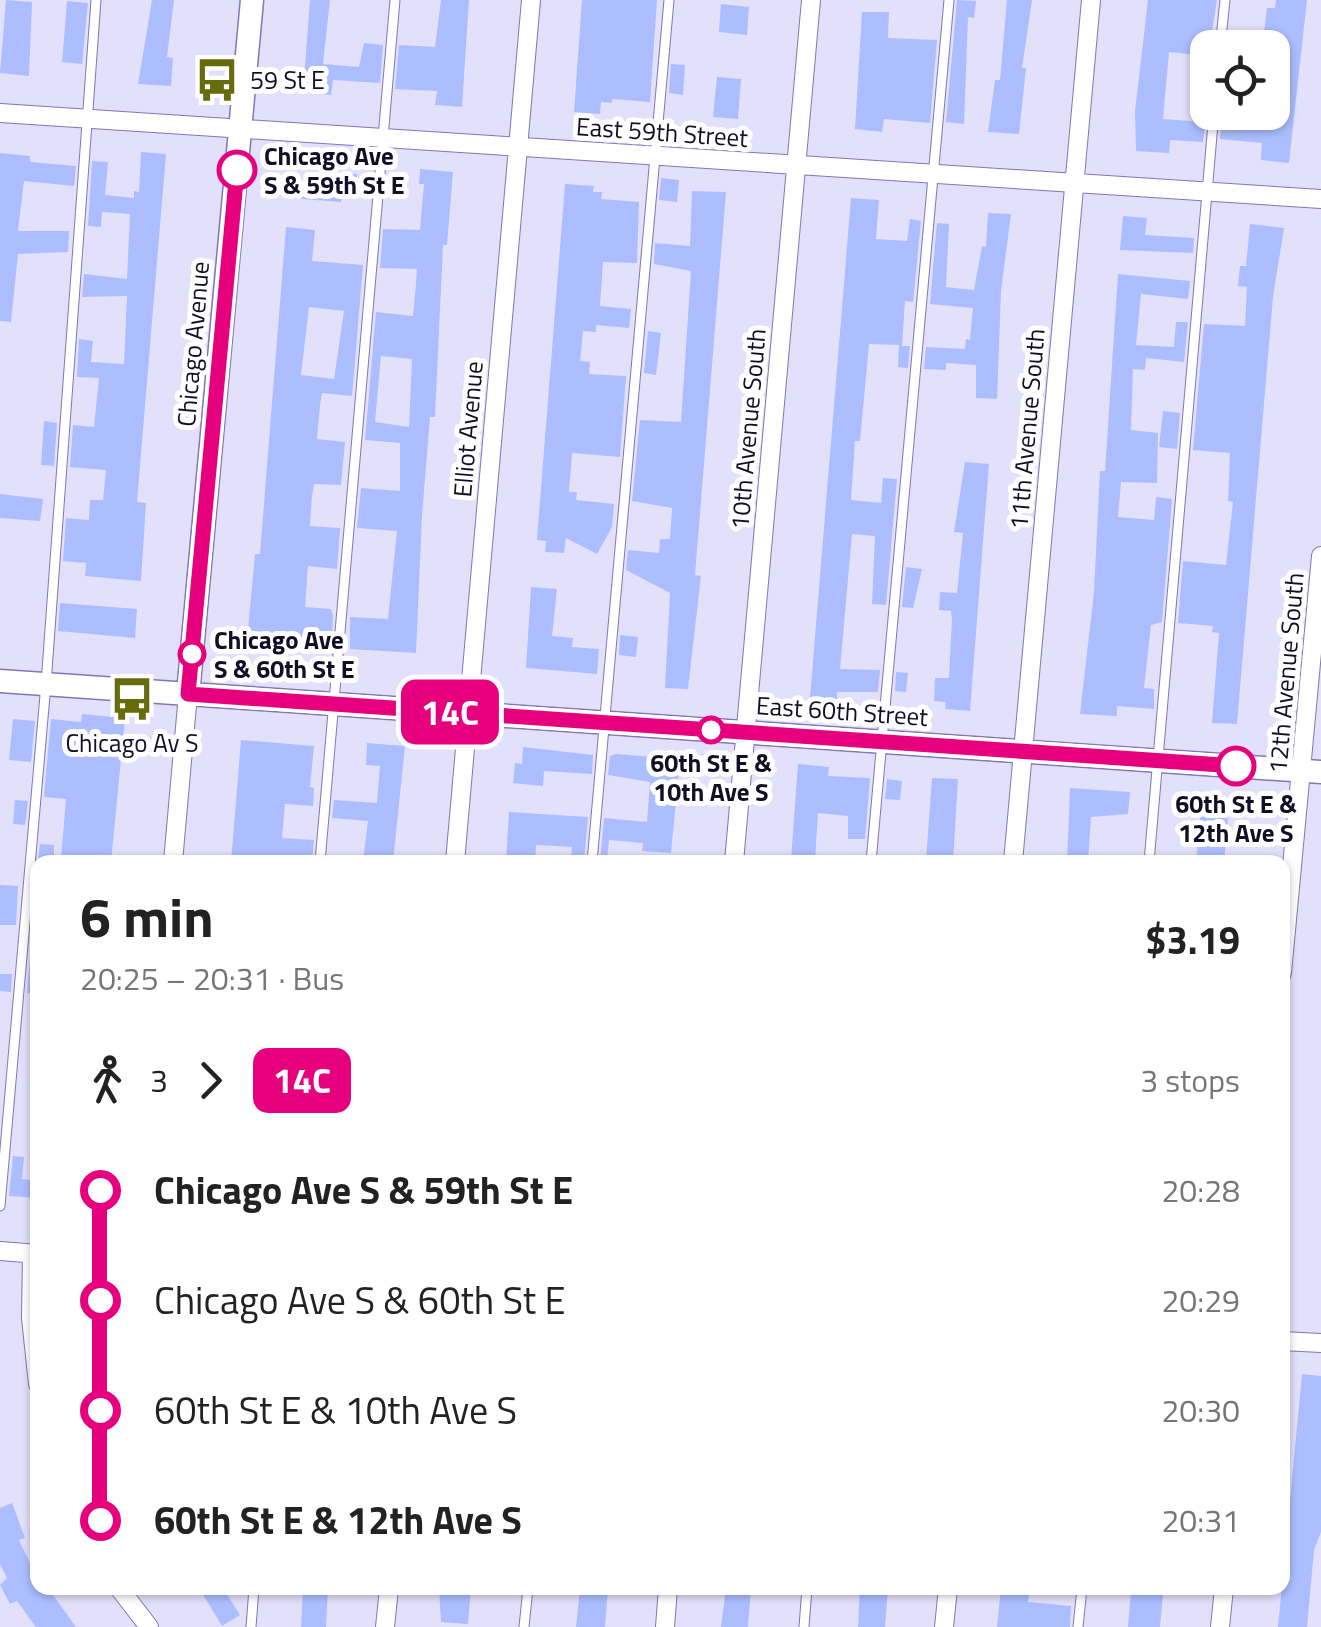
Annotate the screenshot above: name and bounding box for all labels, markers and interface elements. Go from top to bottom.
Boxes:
map controls [1190,30,1290,130]
button: locate [1190,30,1290,130]
bus stop icon: 59 St E [193,56,241,104]
place label: 59 St E [250,61,325,99]
street label: East 59th Street [575,107,750,157]
place label: Chicago Ave S & 59th St E [264,137,404,204]
marker: Chicago Ave S & 59th St E [218,151,256,189]
street label: Chicago Avenue [167,260,219,428]
street label: 10th Avenue South [720,327,776,531]
street label: 11th Avenue South [999,327,1055,531]
street label: Elliot Avenue [443,359,493,499]
street label: 12th Avenue South [1258,571,1314,775]
place label: Chicago Ave S & 60th St E [214,621,354,688]
marker: Chicago Ave S & 60th St E [179,641,205,667]
bus stop icon: Chicago Av S [108,675,156,723]
line badge: 14C [392,680,508,744]
text: 14C [421,685,479,739]
street label: East 60th Street [755,686,930,736]
marker: 60th St E & 10th Ave S [698,717,724,743]
place label: Chicago Av S [65,724,199,762]
place label: 60th St E & 10th Ave S [650,744,772,811]
marker: 60th St E & 12th Ave S [1217,747,1255,785]
place label: 60th St E & 12th Ave S [1175,785,1297,852]
text: 6 min [80,875,214,958]
text: $3.19 [1145,911,1240,969]
text: 20:25 – 20:31 · Bus [80,954,344,1002]
icon: walk [80,1053,135,1108]
icon: forward [183,1053,238,1108]
text: 14C [273,1053,331,1107]
text: 3 [150,1056,168,1104]
text: 3 stops [1140,1056,1240,1104]
text: Chicago Ave S & 59th St E [154,1161,573,1219]
text: 20:28 [1161,1166,1240,1214]
text: Chicago Ave S & 60th St E [154,1271,566,1329]
text: 20:29 [1161,1276,1240,1324]
text: 60th St E & 10th Ave S [154,1381,517,1439]
text: 20:30 [1161,1386,1240,1434]
text: 60th St E & 12th Ave S [154,1491,522,1549]
text: 20:31 [1161,1496,1240,1544]

